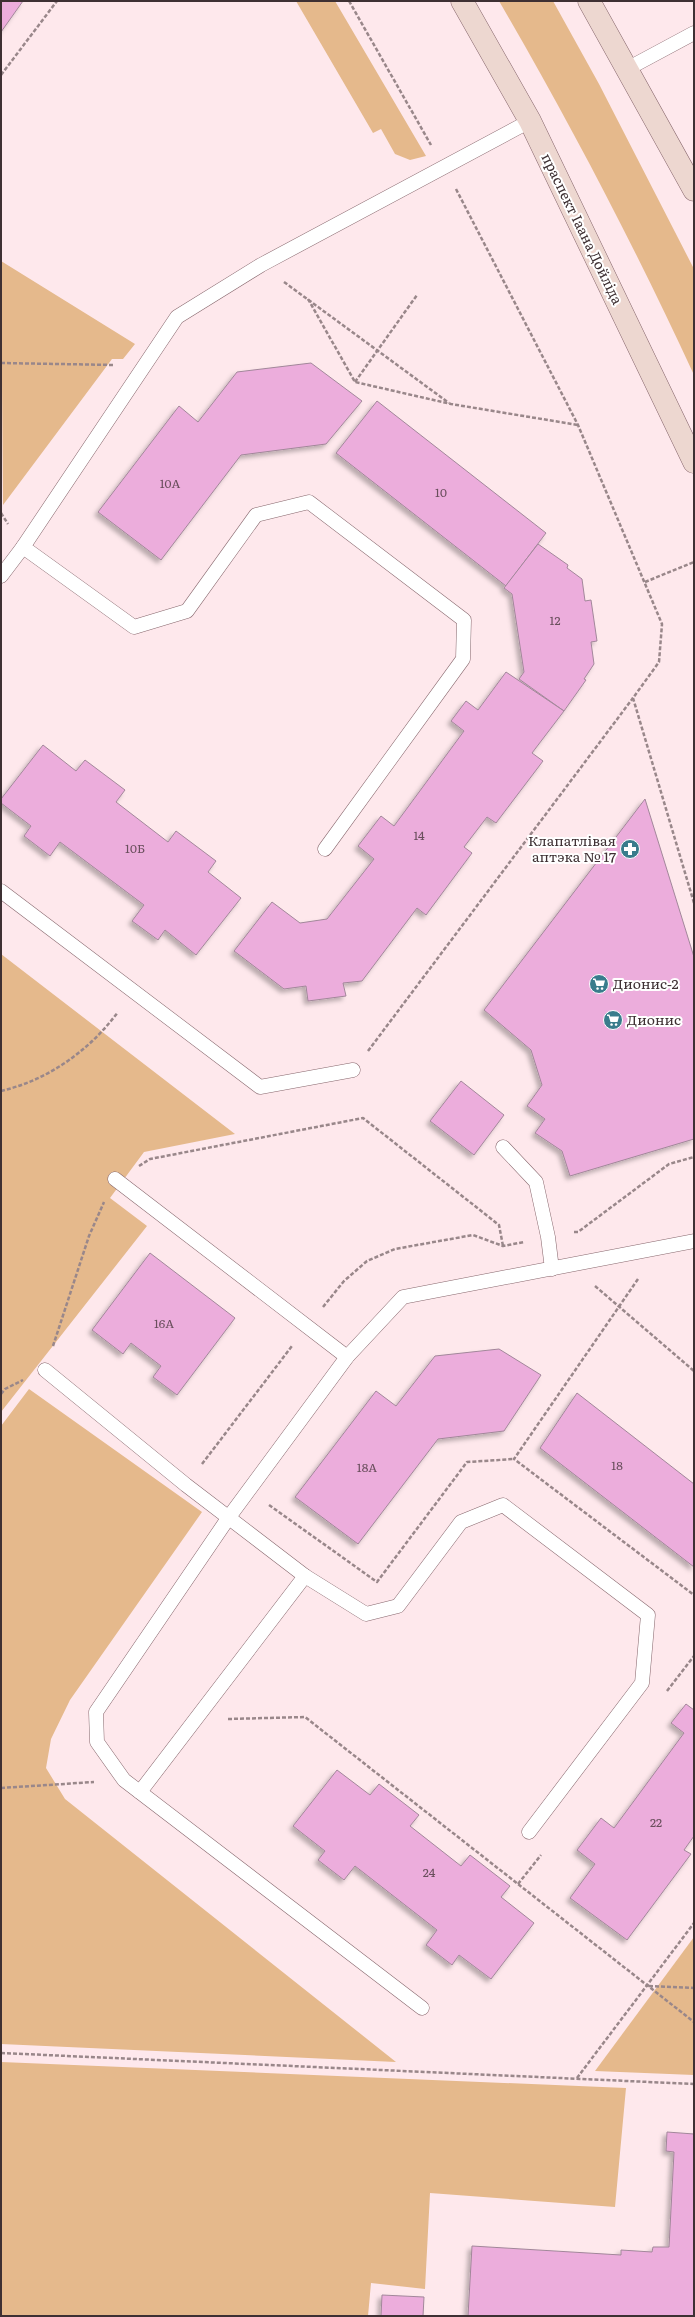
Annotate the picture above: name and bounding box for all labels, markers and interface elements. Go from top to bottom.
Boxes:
street label: праспект Іаана Дойліда [537,150,629,308]
house number: 10А [160,474,180,492]
house number: 10 [435,483,447,501]
house number: 12 [550,611,560,629]
house number: 14 [413,826,425,844]
place label: Клапатлівая аптэка № 17 [528,830,616,866]
pharmacy icon: Клапатлівая аптэка № 17 [619,838,641,860]
house number: 10Б [125,839,145,857]
supermarket icon: Дионис-2 [588,973,610,995]
place label: Дионис-2 [613,973,678,993]
supermarket icon: Дионис [602,1009,624,1031]
place label: Дионис [627,1009,681,1029]
house number: 16А [154,1314,174,1332]
house number: 18 [611,1456,623,1474]
house number: 18А [357,1458,377,1476]
house number: 22 [650,1813,662,1831]
house number: 24 [423,1863,436,1881]

